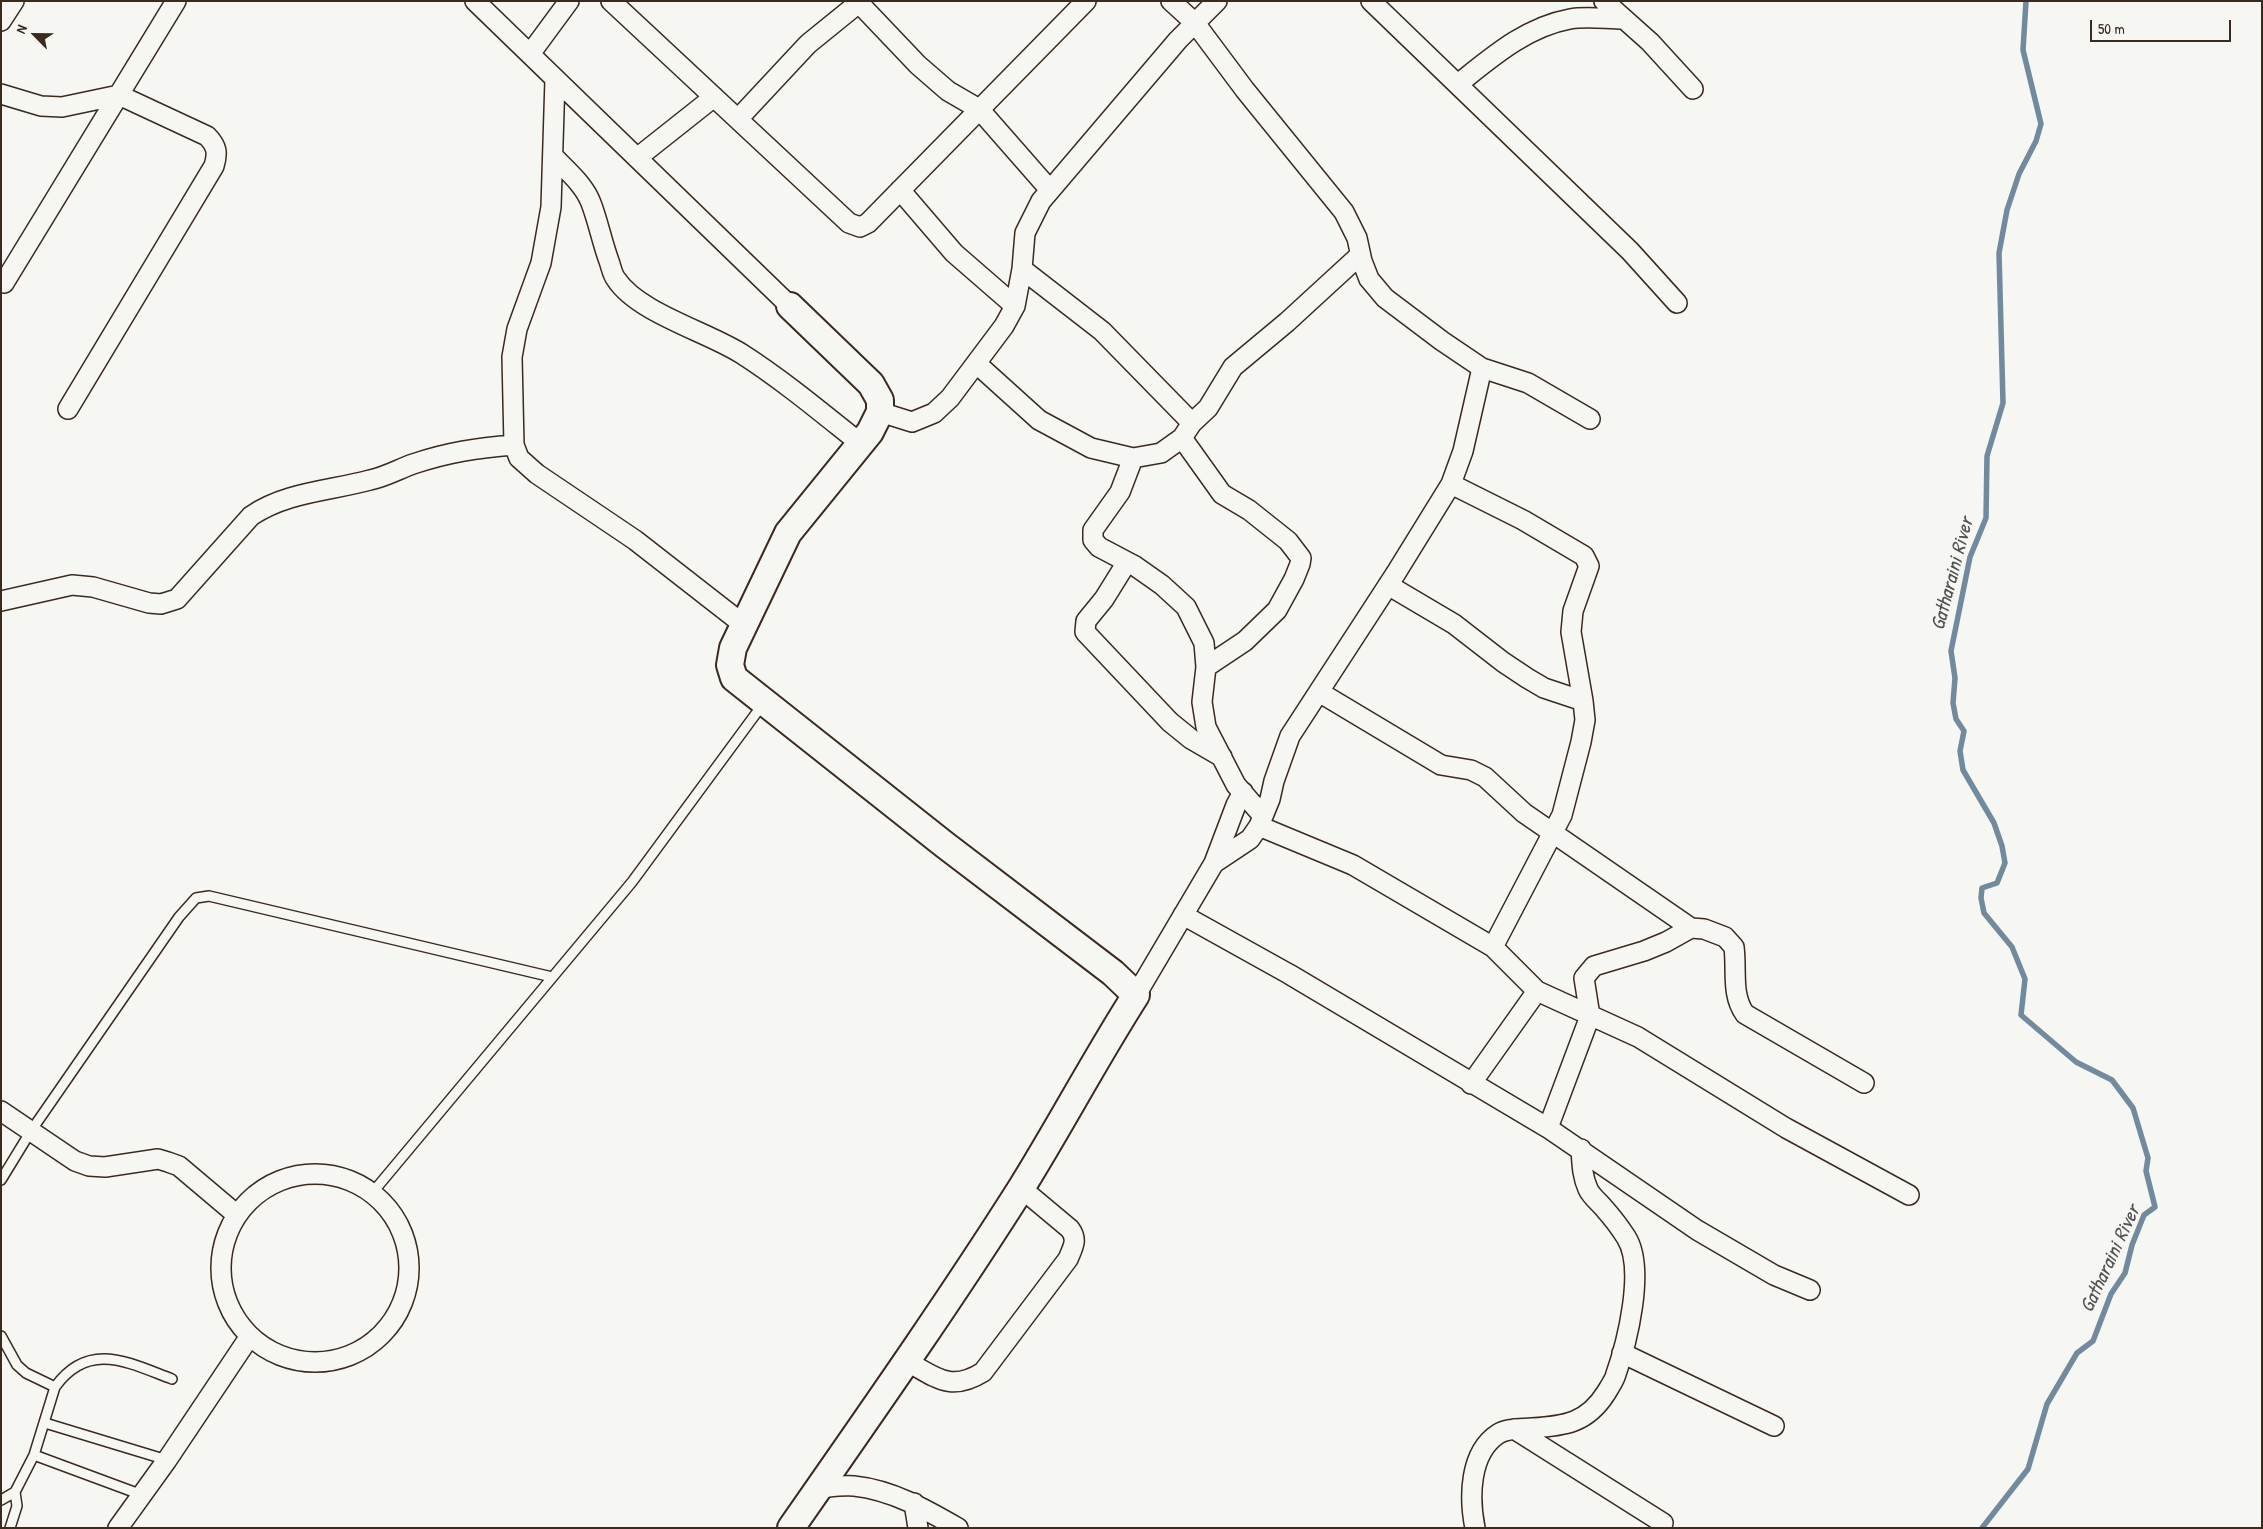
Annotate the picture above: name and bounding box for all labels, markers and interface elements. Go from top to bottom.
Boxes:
north arrow [10,10,60,60]
scale bar [2093,10,2234,42]
text: 50 m [2098,18,2125,39]
text: N [11,22,31,36]
water label: Gatharaini River [1926,515,1980,633]
water label: Gatharaini River [2076,1201,2146,1317]

